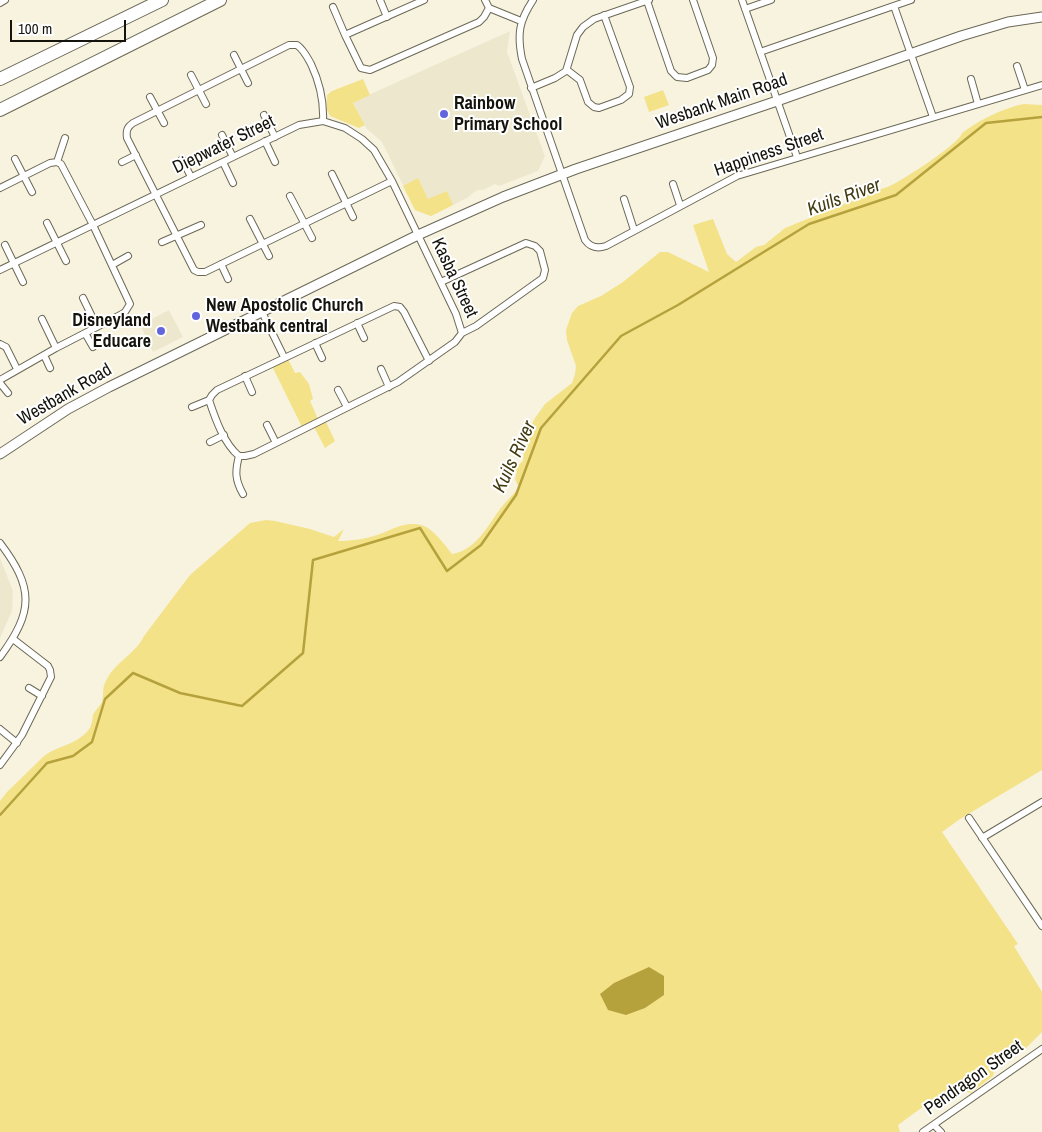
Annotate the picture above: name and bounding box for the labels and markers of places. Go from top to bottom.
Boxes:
place label: Rainbow Primary School [454,93,562,136]
marker: Rainbow Primary School [438,108,450,120]
place label: New Apostolic Church Westbank central [206,295,363,338]
place label: Disneyland Educare [72,310,151,352]
marker: New Apostolic Church Westbank central [190,310,202,322]
marker: Disneyland Educare [155,325,167,337]

